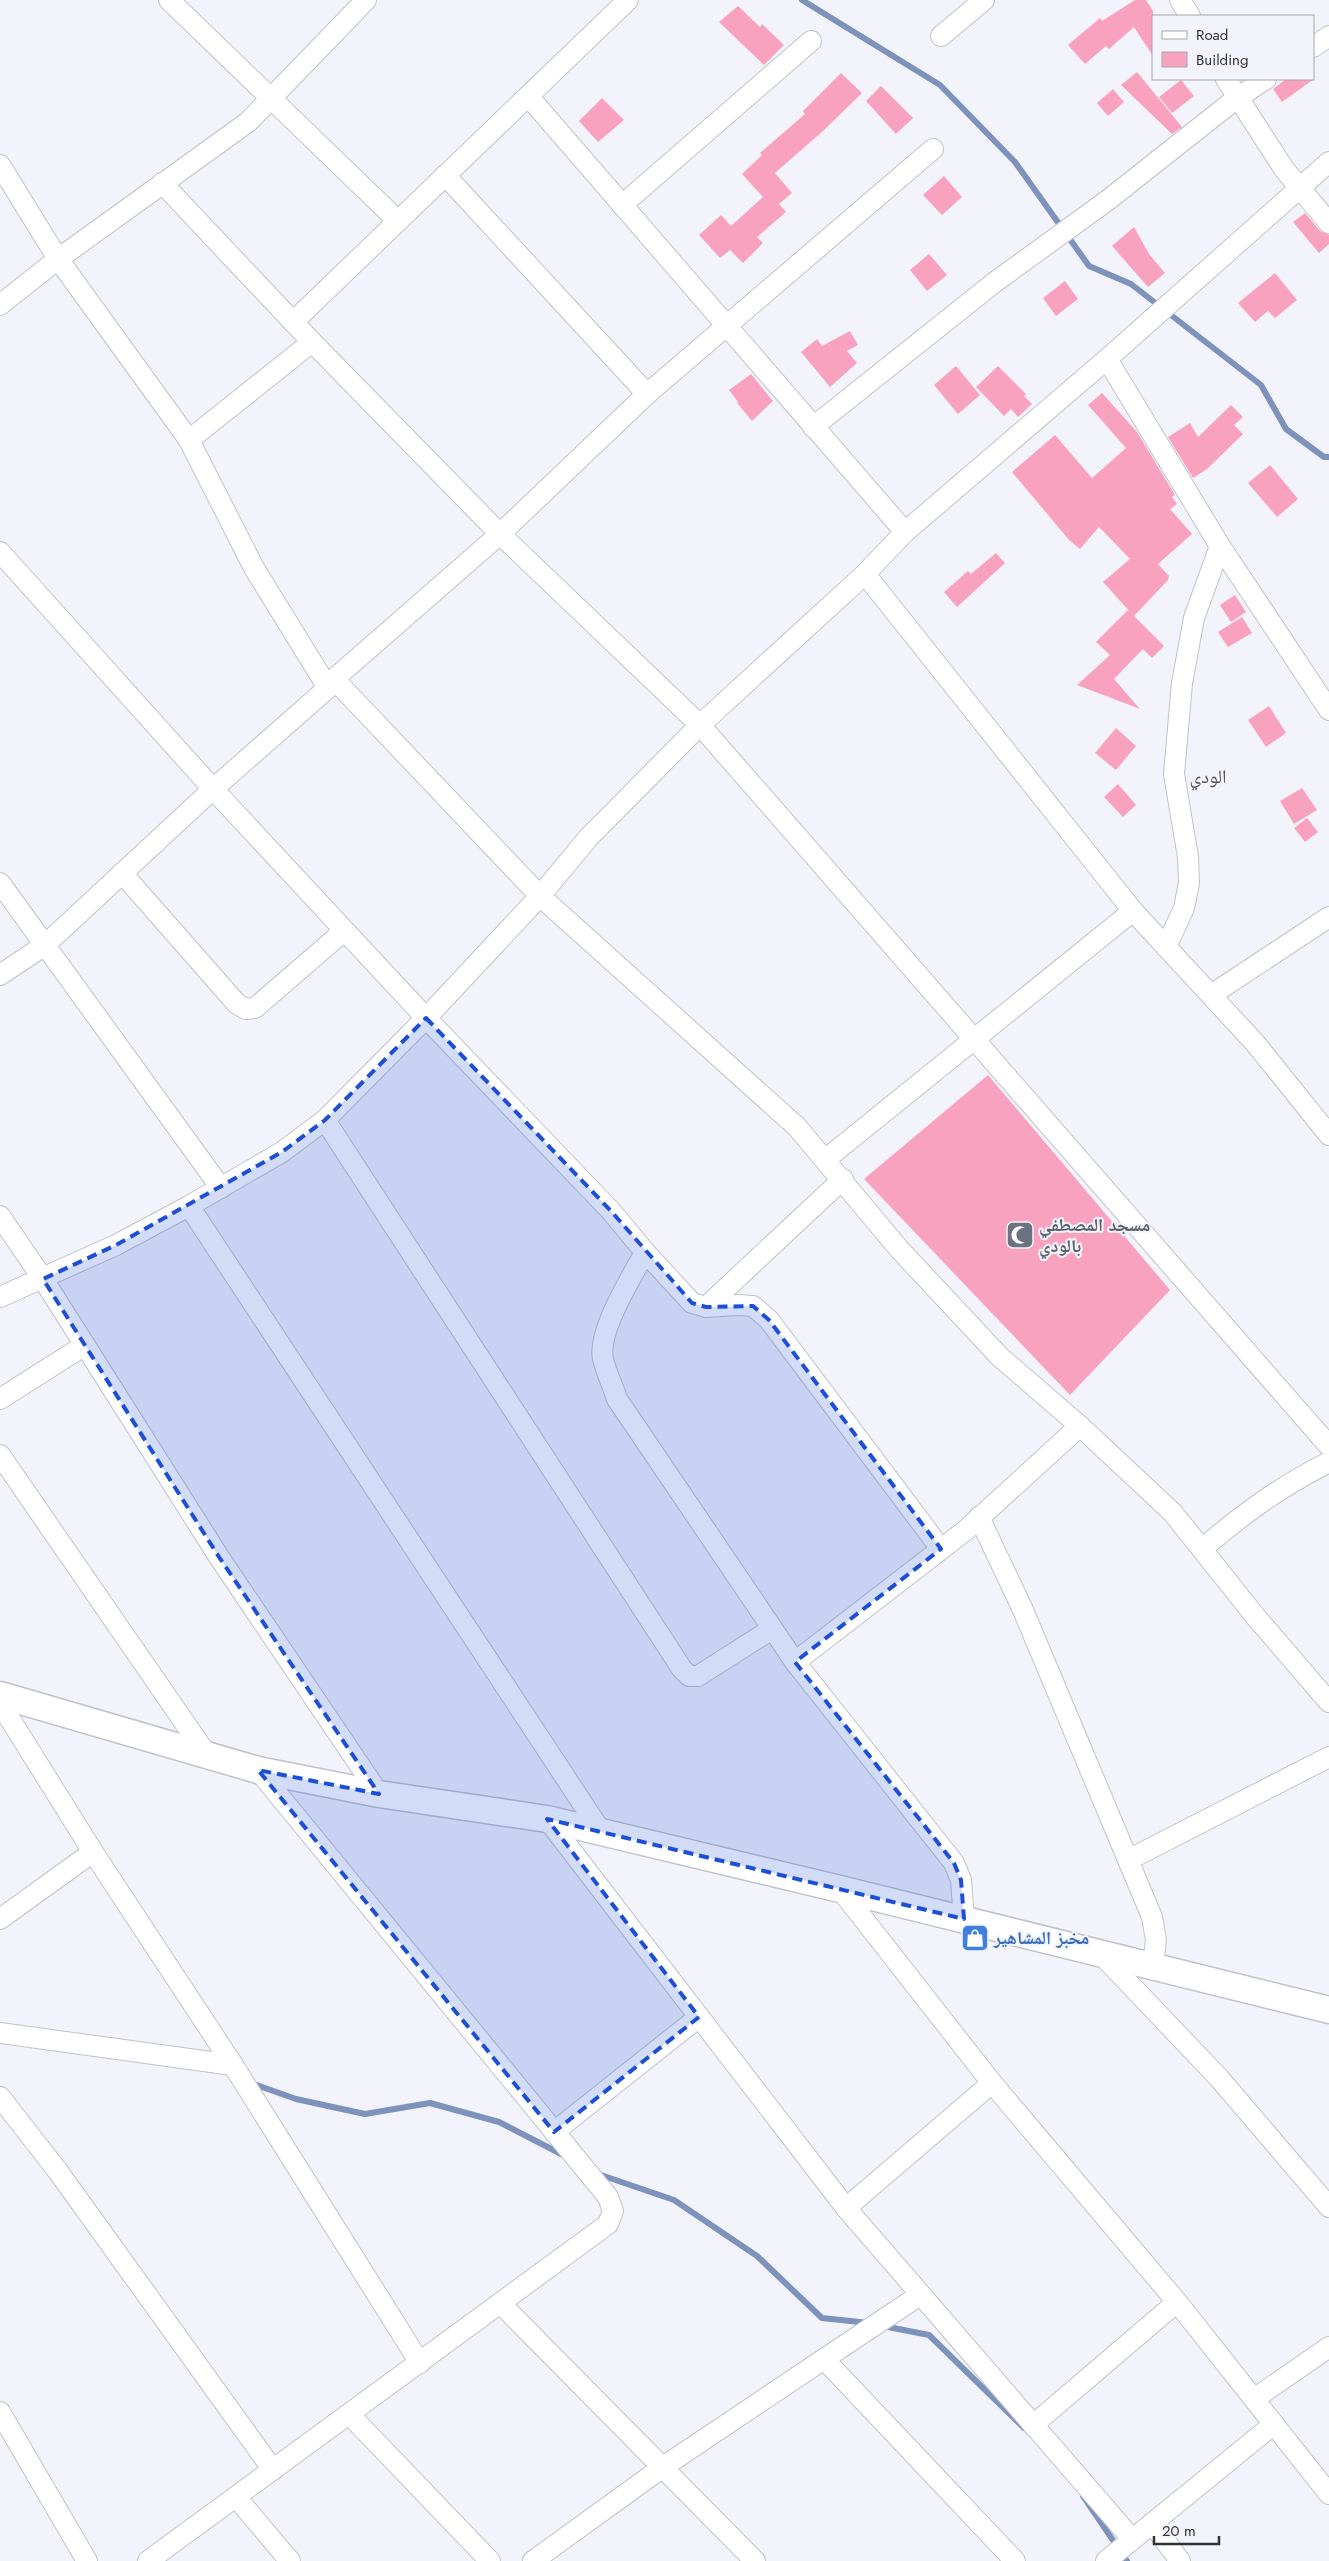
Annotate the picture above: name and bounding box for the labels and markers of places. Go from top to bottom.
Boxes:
place label: مسجد المصطفي بالودي [1039,1212,1150,1260]
mosque icon: مسجد المصطفي بالودي [1005,1220,1035,1250]
shop icon: مخبز المشاهير [960,1923,990,1953]
place label: مخبز المشاهير [993,1925,1089,1951]

